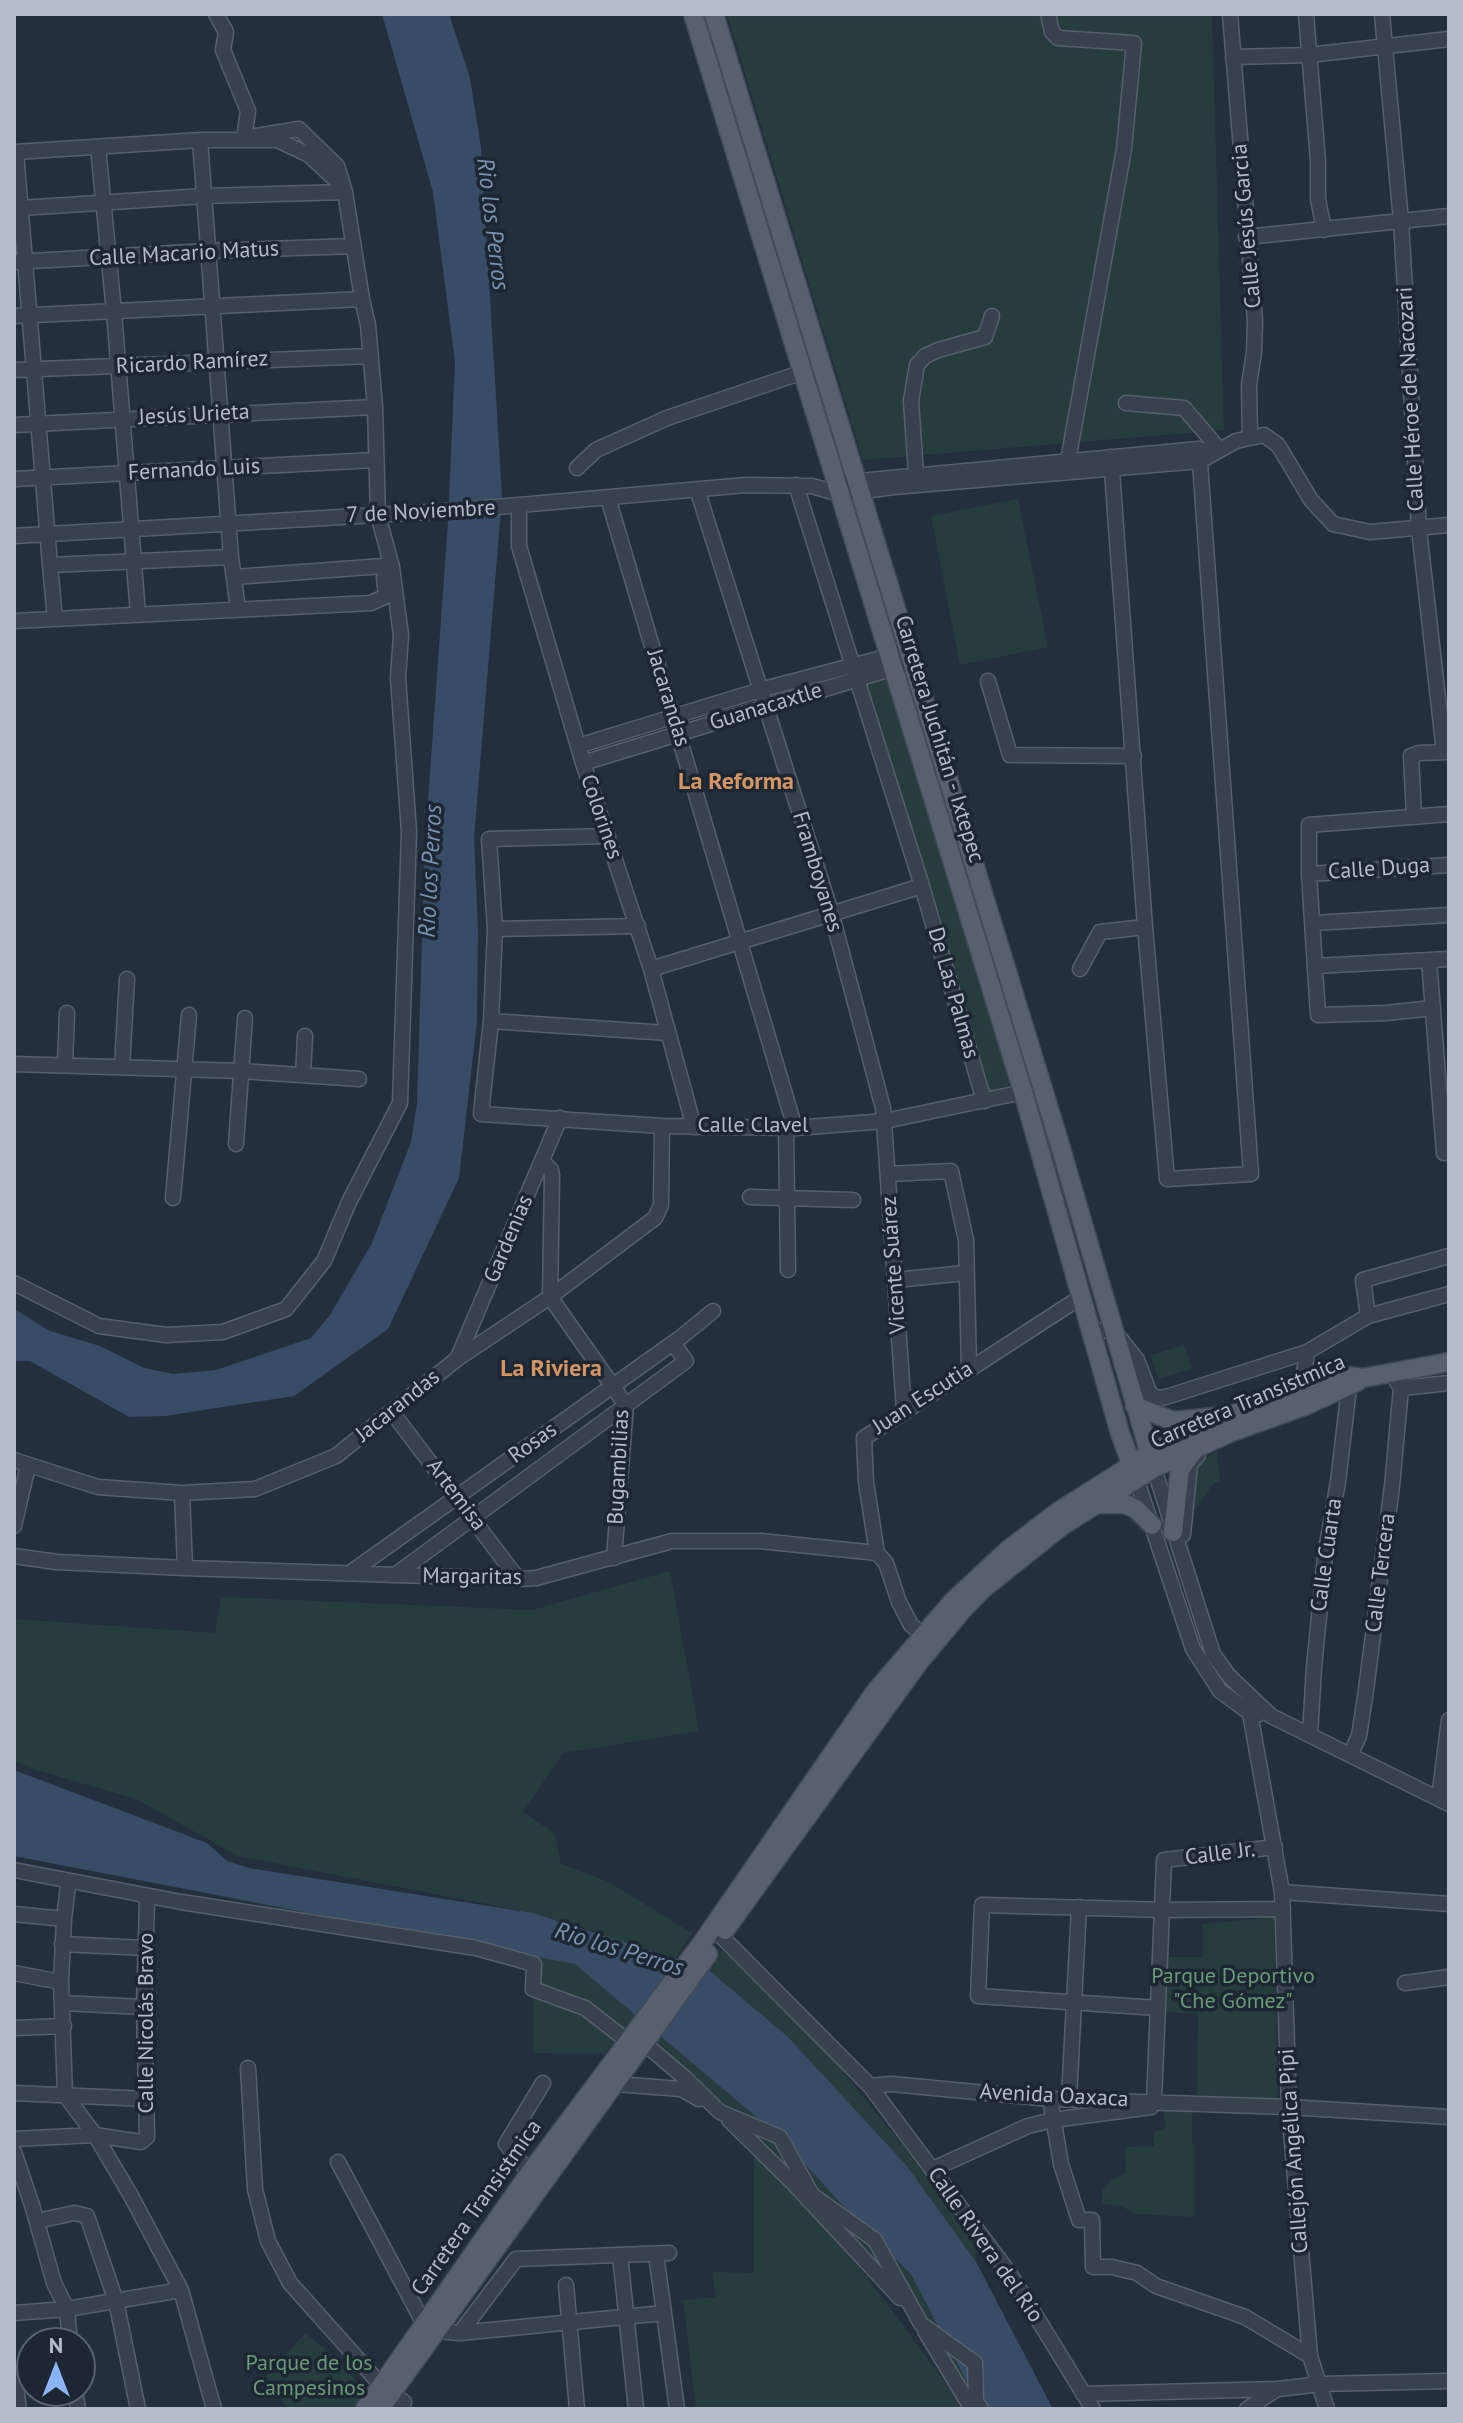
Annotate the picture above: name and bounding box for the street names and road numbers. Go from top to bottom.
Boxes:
street label: Calle Jesús Garcia [1227,142,1267,310]
street label: Calle Macario Matus [88,236,280,272]
street label: Calle Héroe de Nacozari [1392,286,1430,512]
street label: Ricardo Ramírez [115,346,269,380]
street label: Jesús Urieta [138,399,250,431]
street label: Fernando Luis [127,453,261,487]
street label: 7 de Noviembre [346,495,496,529]
street label: Carretera Juchitán - Ixtepec [889,612,989,866]
street label: Jacarandas [641,646,695,750]
street label: Guanacaxtle [706,677,826,737]
street label: Colorines [574,771,628,863]
street label: Framboyanes [786,809,848,935]
street label: Calle Duga [1327,852,1431,886]
street label: De Las Palmas [922,924,984,1062]
street label: Calle Clavel [698,1113,808,1139]
street label: Gardenias [479,1191,539,1287]
street label: Vicente Suárez [876,1195,912,1335]
street label: Carretera Transistmica [1147,1349,1349,1455]
street label: Juan Escutia [868,1356,978,1440]
street label: Jacarandas [351,1364,445,1448]
street label: Bugambilias [603,1409,635,1525]
street label: Rosas [504,1417,562,1469]
street label: Artemisa [420,1454,492,1536]
street label: Calle Cuarta [1306,1496,1348,1614]
street label: Calle Tercera [1361,1512,1401,1634]
street label: Margaritas [422,1563,522,1591]
street label: Calle Jr. [1184,1837,1256,1871]
street label: Calle Nicolás Bravo [134,1933,160,2113]
street label: Callejón Angélica Pipi [1274,2048,1314,2254]
street label: Avenida Oaxaca [979,2079,1129,2113]
street label: Carretera Transistmica [406,2115,548,2301]
street label: Calle Rivera del Río [922,2162,1048,2328]

